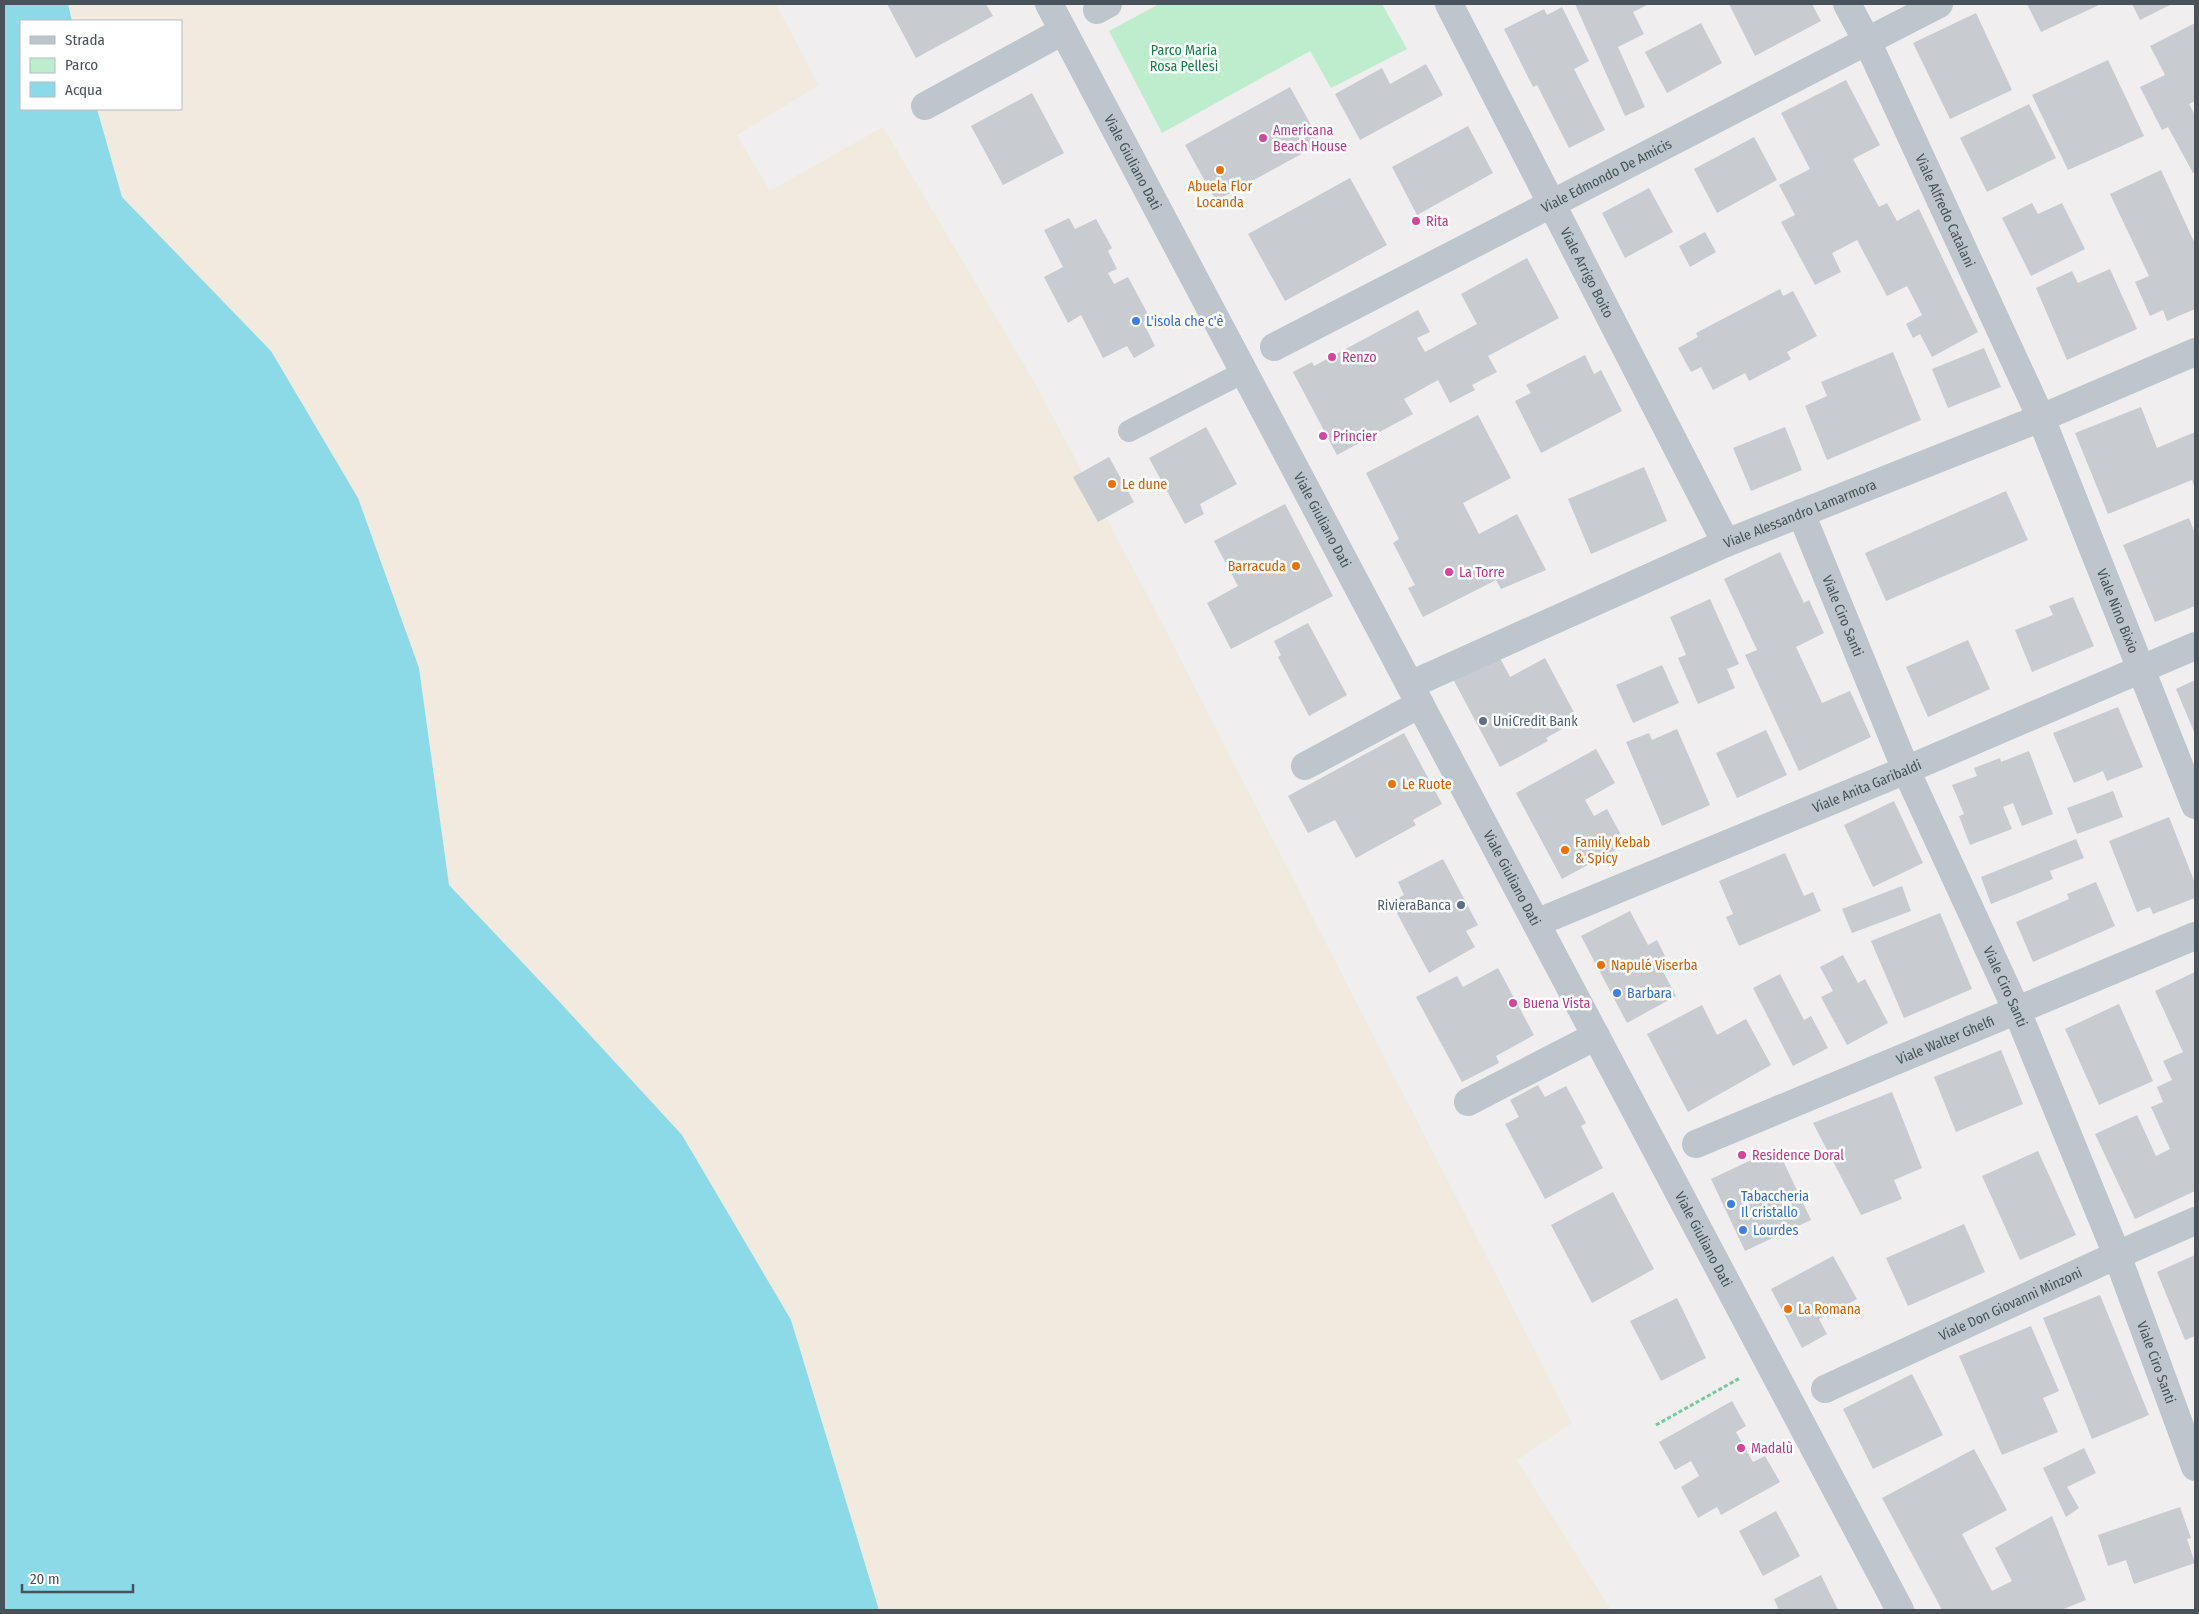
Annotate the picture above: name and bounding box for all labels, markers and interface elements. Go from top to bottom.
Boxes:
legend [20,20,182,110]
text: Strada [65,31,105,49]
park label: Parco Maria Rosa Pellesi [1150,42,1218,75]
text: Parco [65,56,98,74]
text: Acqua [65,81,102,99]
street label: Viale Giuliano Dati [1101,112,1165,213]
place label: Americana Beach House [1273,122,1347,155]
marker: Americana Beach House [1257,132,1269,144]
street label: Viale Edmondo De Amicis [1538,135,1674,216]
street label: Viale Alfredo Catalani [1912,151,1979,270]
marker: Abuela Flor Locanda [1214,164,1226,176]
place label: Abuela Flor Locanda [1188,178,1252,211]
place label: Rita [1426,213,1449,230]
marker: Rita [1410,215,1422,227]
street label: Viale Arrigo Boito [1557,225,1617,321]
place label: L'isola che c'è [1146,313,1224,330]
marker: L'isola che c'è [1130,315,1142,327]
place label: Renzo [1342,349,1377,366]
marker: Renzo [1326,351,1338,363]
place label: Princier [1333,428,1377,445]
marker: Princier [1317,430,1329,442]
street label: Viale Giuliano Dati [1290,470,1355,571]
place label: Le dune [1122,476,1167,493]
street label: Viale Alessandro Lamarmora [1721,476,1879,552]
marker: Le dune [1106,478,1118,490]
place label: Barracuda [1228,558,1286,575]
marker: Barracuda [1290,560,1302,572]
place label: La Torre [1459,564,1505,581]
marker: La Torre [1443,566,1455,578]
street label: Viale Nino Bixio [2093,566,2142,656]
street label: Viale Ciro Santi [1819,573,1867,659]
place label: UniCredit Bank [1493,713,1578,730]
marker: UniCredit Bank [1477,715,1489,727]
street label: Viale Anita Garibaldi [1810,756,1924,816]
place label: Le Ruote [1402,776,1452,793]
marker: Le Ruote [1386,778,1398,790]
street label: Viale Giuliano Dati [1480,827,1544,928]
place label: Family Kebab & Spicy [1575,834,1650,867]
marker: Family Kebab & Spicy [1559,844,1571,856]
place label: RivieraBanca [1377,897,1451,914]
marker: RivieraBanca [1455,899,1467,911]
street label: Viale Ciro Santi [1980,944,2031,1029]
place label: Napulé Viserba [1611,957,1698,974]
marker: Napulé Viserba [1595,959,1607,971]
place label: Barbara [1627,985,1672,1002]
marker: Barbara [1611,987,1623,999]
place label: Buena Vista [1523,995,1591,1012]
marker: Buena Vista [1507,997,1519,1009]
street label: Viale Walter Ghelfi [1894,1012,1997,1068]
place label: Residence Doral [1752,1147,1844,1164]
marker: Residence Doral [1736,1149,1748,1161]
place label: Tabaccheria Il cristallo [1741,1188,1809,1221]
street label: Viale Giuliano Dati [1671,1189,1736,1290]
marker: Tabaccheria Il cristallo [1725,1198,1737,1210]
place label: Lourdes [1753,1222,1798,1239]
marker: Lourdes [1737,1224,1749,1236]
street label: Viale Don Giovanni Minzoni [1936,1264,2085,1344]
place label: La Romana [1798,1301,1861,1318]
marker: La Romana [1782,1303,1794,1315]
street label: Viale Ciro Santi [2134,1319,2179,1406]
place label: Madalù [1751,1440,1793,1457]
marker: Madalù [1735,1442,1747,1454]
scale bar [22,1562,134,1594]
text: 20 m [30,1570,60,1588]

